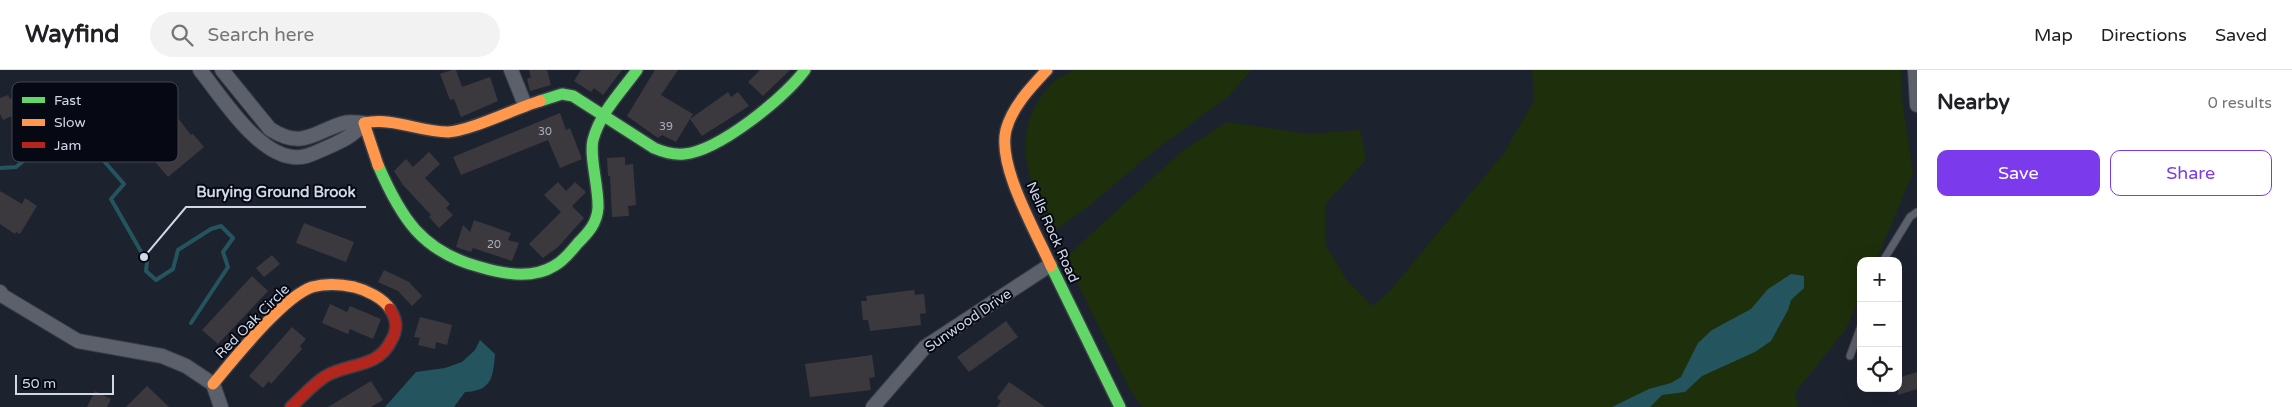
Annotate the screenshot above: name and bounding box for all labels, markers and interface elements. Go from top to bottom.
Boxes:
search box [150,12,500,57]
text: Wayfind [25,20,120,49]
icon: search [168,21,196,49]
text: Search here [208,24,314,46]
text: Map [2034,24,2073,46]
text: Directions [2101,24,2187,46]
text: Saved [2215,24,2267,46]
legend [12,82,178,162]
text: Nearby [1937,90,2010,115]
text: Fast [54,92,82,109]
text: 0 results [2208,93,2272,113]
text: Slow [54,114,86,131]
house number: 39 [659,120,673,133]
house number: 30 [538,125,552,138]
text: Jam [54,137,81,154]
button: Save [1937,150,2100,196]
button: Share [2110,150,2272,196]
callout: Burying Ground Brook [186,177,366,207]
street label: Nells Rock Road [1023,179,1082,285]
text: Burying Ground Brook [196,183,356,202]
house number: 20 [487,238,501,251]
map controls [1857,257,1902,392]
button: + [1857,257,1902,302]
street label: Red Oak Circle [212,281,293,362]
street label: Sunwood Drive [922,285,1015,356]
button: − [1857,302,1902,347]
button: locate [1857,347,1902,392]
scale bar [15,372,114,395]
text: 50 m [22,375,56,392]

